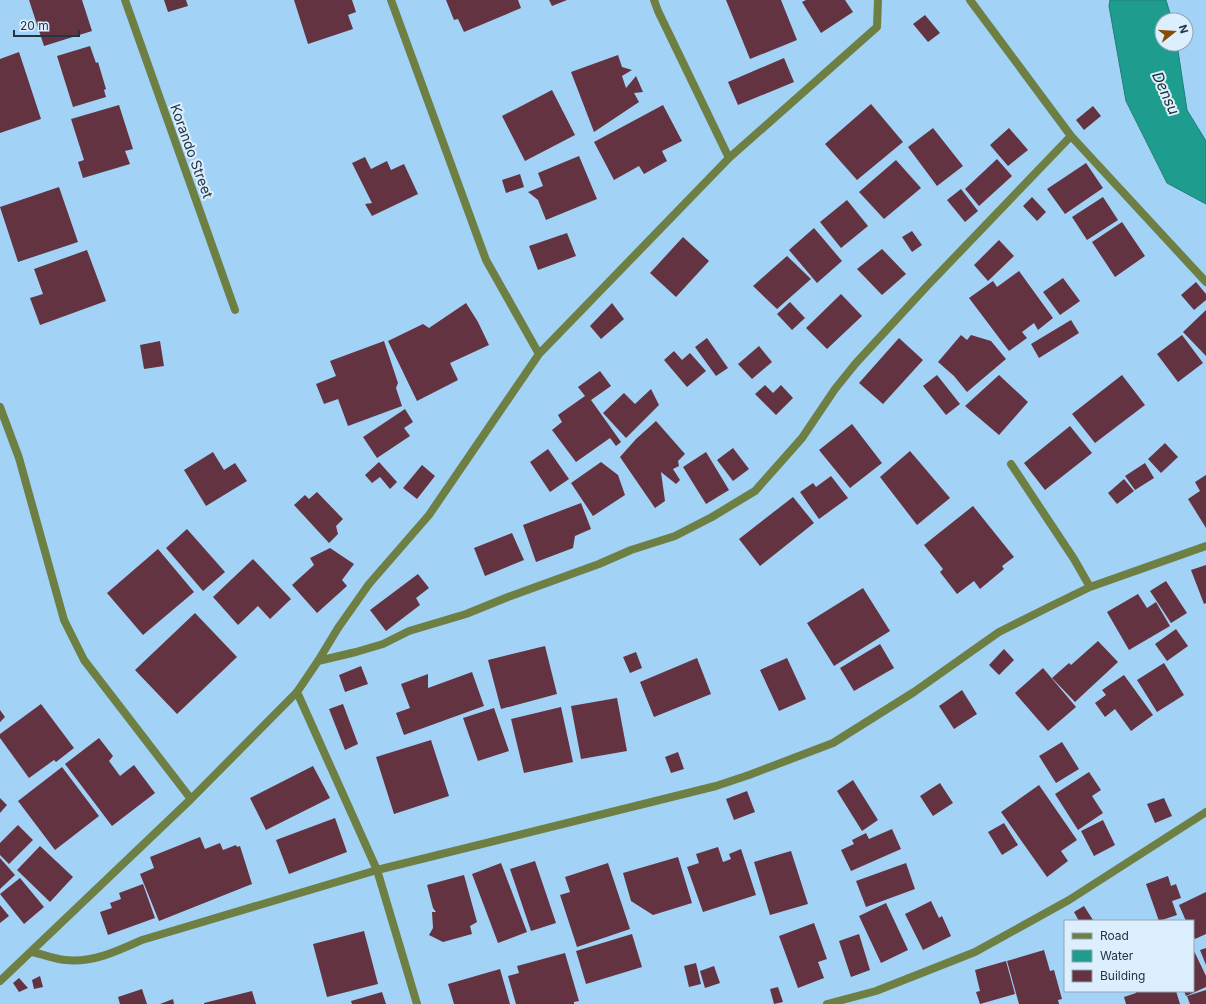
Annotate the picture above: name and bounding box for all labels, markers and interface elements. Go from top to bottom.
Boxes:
scale bar [14,12,79,38]
north arrow [1154,12,1194,52]
text: 20 m [20,18,49,33]
text: N [1176,23,1191,35]
water label: Densu [1148,69,1184,118]
street label: Korando Street [167,102,217,201]
legend [1064,920,1194,992]
text: Road [1100,928,1129,943]
text: Water [1100,948,1134,963]
text: Building [1100,968,1145,983]

